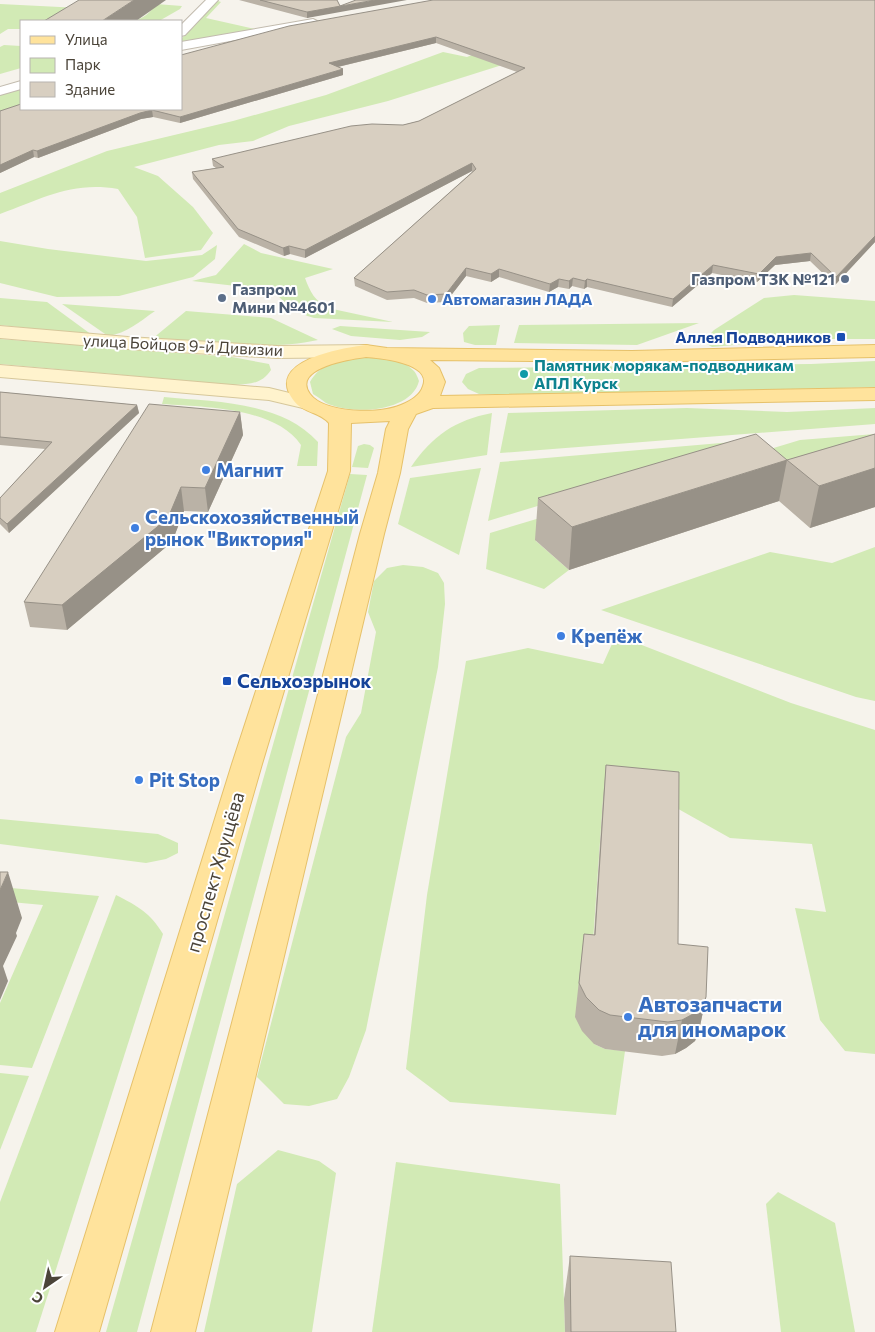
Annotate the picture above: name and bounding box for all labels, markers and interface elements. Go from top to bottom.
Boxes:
legend [20,20,182,110]
text: Улица [65,30,107,48]
text: Парк [65,55,101,73]
text: Здание [65,80,115,98]
place label: Газпром ТЗК №121 [691,269,835,288]
marker: Газпром ТЗК №121 [839,273,851,285]
place label: Газпром Мини №4601 [232,279,335,316]
place label: Автомагазин ЛАДА [442,289,593,308]
marker: Газпром Мини №4601 [216,292,228,304]
marker: Автомагазин ЛАДА [426,293,438,305]
place label: Аллея Подводников [675,327,831,346]
street label: улица Бойцов 9-й Дивизии [83,330,283,359]
marker: Аллея Подводников [835,331,847,343]
place label: Памятник морякам-подводникам АПЛ Курск [534,355,794,392]
marker: Памятник морякам-подводникам АПЛ Курск [518,368,530,380]
place label: Магнит [216,458,284,481]
marker: Магнит [200,464,212,476]
place label: Сельскохозяйственный рынок "Виктория" [145,505,359,550]
marker: Сельскохозяйственный рынок "Виктория" [129,522,141,534]
place label: Крепёж [571,624,643,647]
marker: Крепёж [555,630,567,642]
place label: Сельхозрынок [237,669,372,692]
marker: Сельхозрынок [221,675,233,687]
place label: Pit Stop [149,768,220,791]
marker: Pit Stop [133,774,145,786]
street label: проспект Хрущёва [181,789,248,955]
place label: Автозапчасти для иномарок [638,990,787,1042]
marker: Автозапчасти для иномарок [622,1011,634,1023]
north arrow [20,1262,70,1312]
text: С [29,1288,46,1308]

